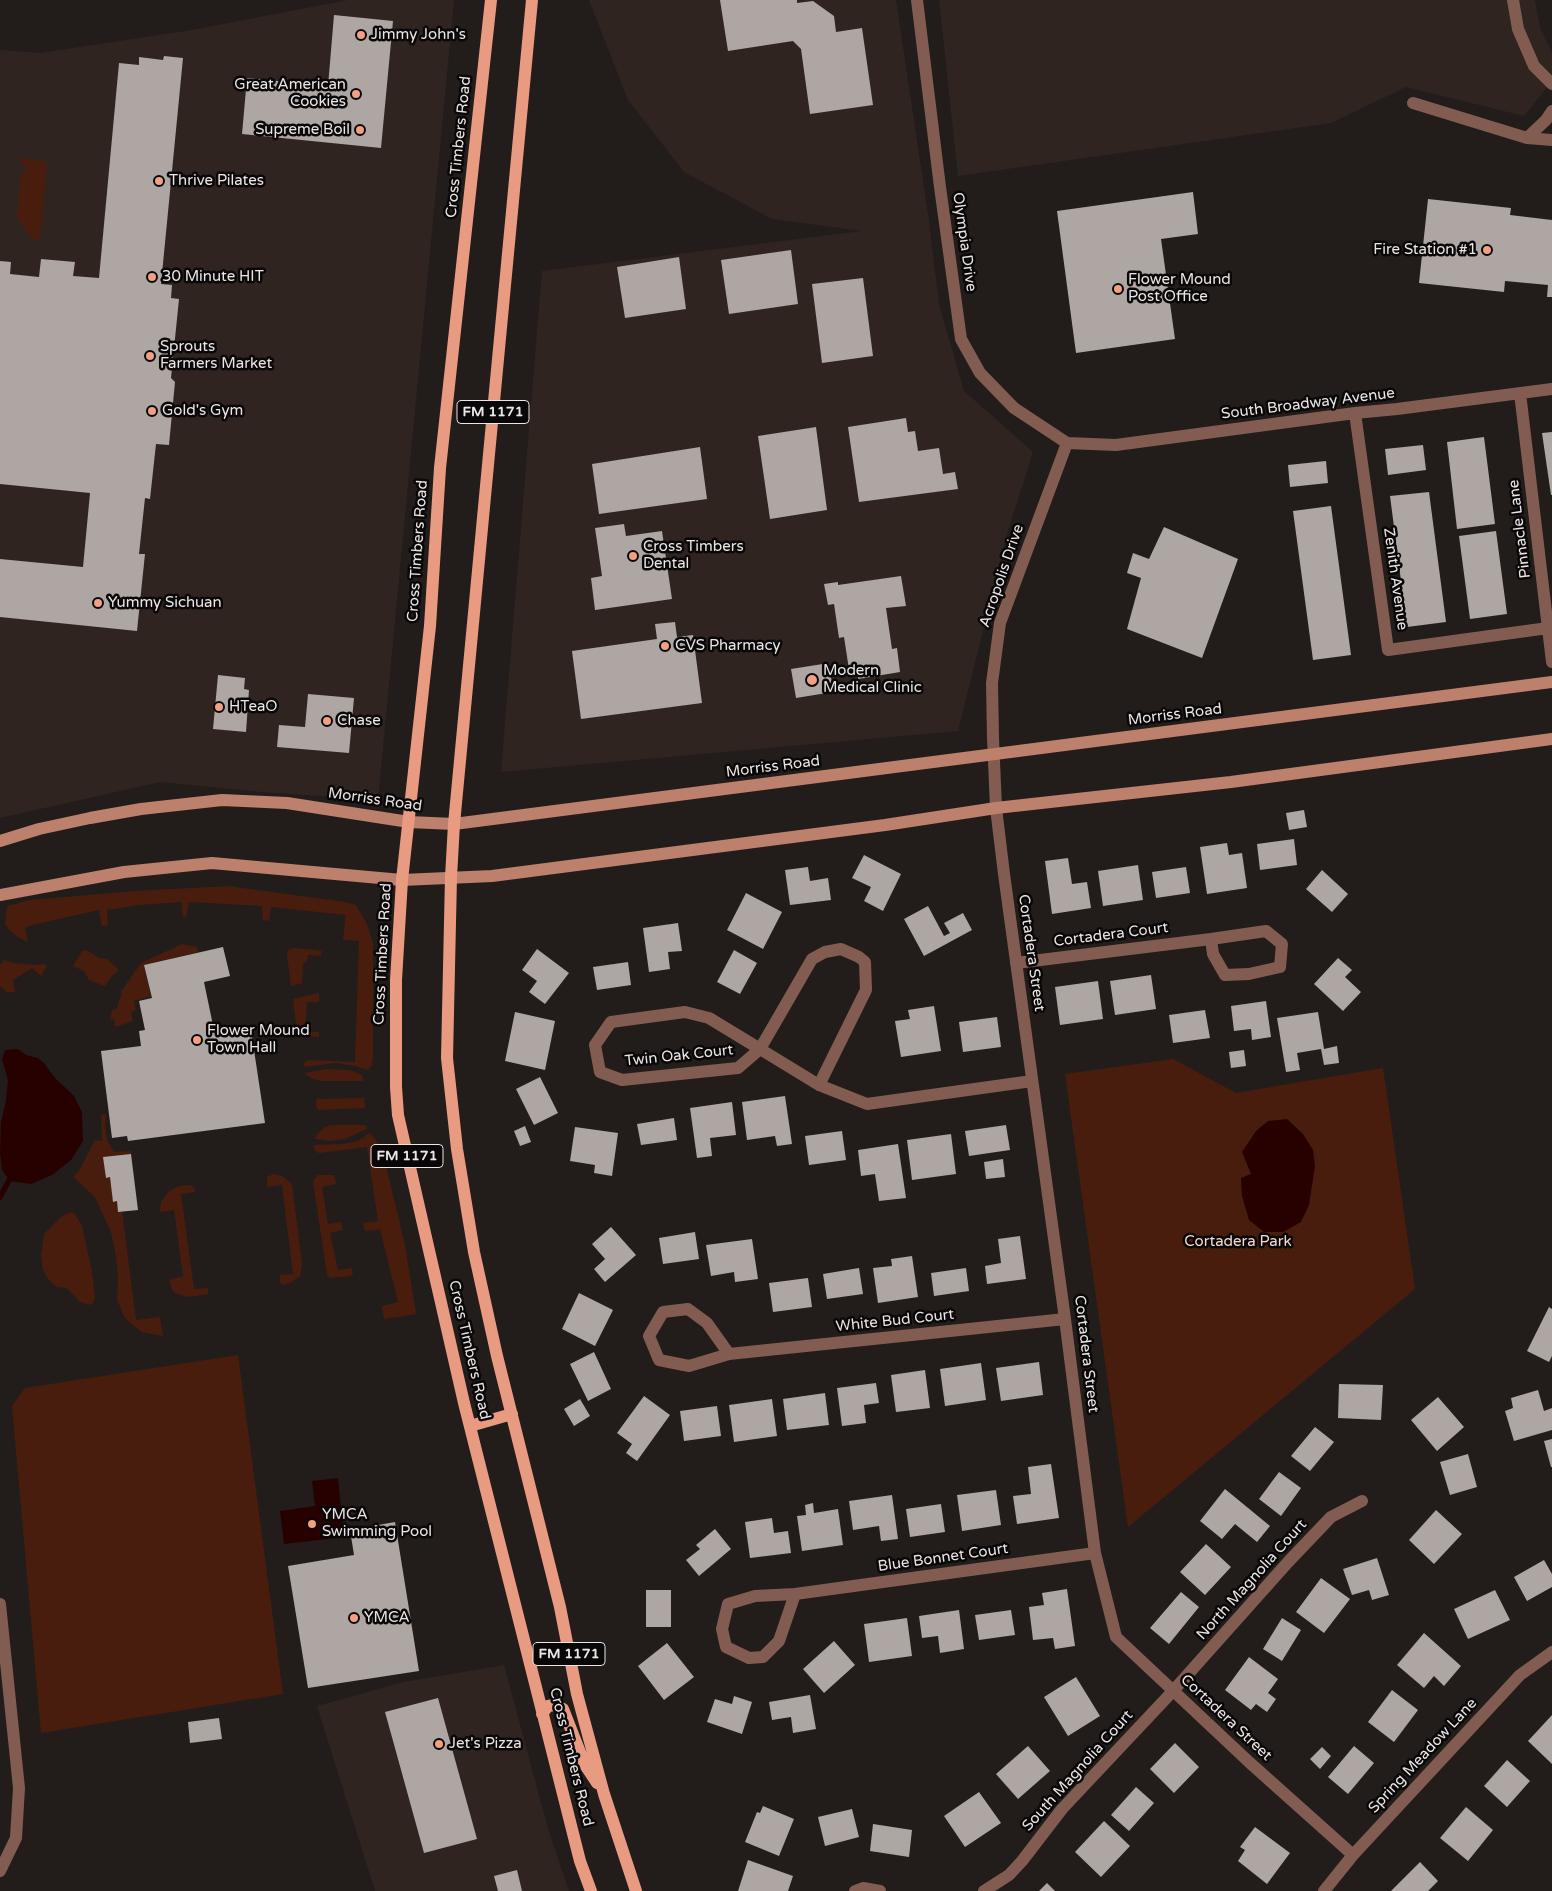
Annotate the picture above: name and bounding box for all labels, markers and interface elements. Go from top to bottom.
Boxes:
place label: Jimmy John's [371,26,466,44]
marker: Jimmy John's [355,29,367,41]
street label: Cross Timbers Road [443,75,475,219]
place label: Great American Cookies [234,76,346,111]
marker: Great American Cookies [350,88,362,100]
place label: Supreme Boil [255,121,350,139]
marker: Supreme Boil [354,124,366,136]
place label: Thrive Pilates [169,172,264,190]
marker: Thrive Pilates [153,175,165,187]
street label: Olympia Drive [948,191,980,293]
place label: Fire Station #1 [1373,241,1477,259]
marker: Fire Station #1 [1481,244,1493,256]
place label: 30 Minute HIT [162,268,264,286]
marker: 30 Minute HIT [146,271,158,283]
place label: Flower Mound Post Office [1128,271,1231,306]
marker: Flower Mound Post Office [1112,283,1124,295]
place label: Sprouts Farmers Market [160,338,272,373]
marker: Sprouts Farmers Market [144,350,156,362]
street label: South Broadway Avenue [1220,384,1396,424]
road number: FM 1171 [457,401,529,424]
place label: Gold's Gym [162,402,243,420]
marker: Gold's Gym [146,405,158,417]
street label: Cross Timbers Road [404,479,432,623]
street label: Pinnacle Lane [1505,479,1535,579]
street label: Acropolis Drive [976,522,1028,630]
street label: Zenith Avenue [1379,527,1411,631]
place label: Cross Timbers Dental [643,538,744,573]
marker: Cross Timbers Dental [627,550,639,562]
place label: Yummy Sichuan [108,594,222,612]
marker: Yummy Sichuan [92,597,104,609]
place label: CVS Pharmacy [675,637,780,655]
marker: CVS Pharmacy [659,640,671,652]
place label: Modern Medical Clinic [823,662,922,697]
marker: Modern Medical Clinic [805,673,819,687]
place label: HTeaO [229,698,277,716]
street label: Morriss Road [1127,700,1223,730]
marker: HTeaO [213,701,225,713]
place label: Chase [337,712,381,730]
marker: Chase [321,715,333,727]
street label: Morriss Road [725,752,821,782]
street label: Morriss Road [327,785,423,815]
street label: Cross Timbers Road [370,883,396,1025]
street label: Cortadera Street [1014,893,1048,1013]
street label: Cortadera Court [1053,919,1169,951]
place label: Flower Mound Town Hall [207,1022,310,1057]
marker: Flower Mound Town Hall [191,1034,203,1046]
street label: Twin Oak Court [624,1041,734,1071]
road number: FM 1171 [371,1144,443,1168]
park label: Cortadera Park [1184,1233,1292,1251]
street label: Cross Timbers Road [444,1279,494,1421]
street label: Cortadera Street [1070,1294,1102,1414]
street label: White Bud Court [835,1306,955,1336]
place label: YMCA Swimming Pool [322,1506,432,1541]
street label: North Magnolia Court [1193,1516,1311,1644]
marker: YMCA Swimming Pool [306,1518,318,1530]
street label: Blue Bonnet Court [877,1540,1009,1576]
place label: YMCA [364,1609,410,1627]
marker: YMCA [348,1612,360,1624]
road number: FM 1171 [533,1642,605,1666]
street label: Cortadera Street [1177,1671,1275,1765]
street label: Cross Timbers Road [545,1686,597,1828]
street label: Spring Meadow Lane [1365,1695,1481,1817]
street label: South Magnolia Court [1019,1707,1137,1835]
place label: Jet's Pizza [449,1735,522,1753]
marker: Jet's Pizza [433,1738,445,1750]

